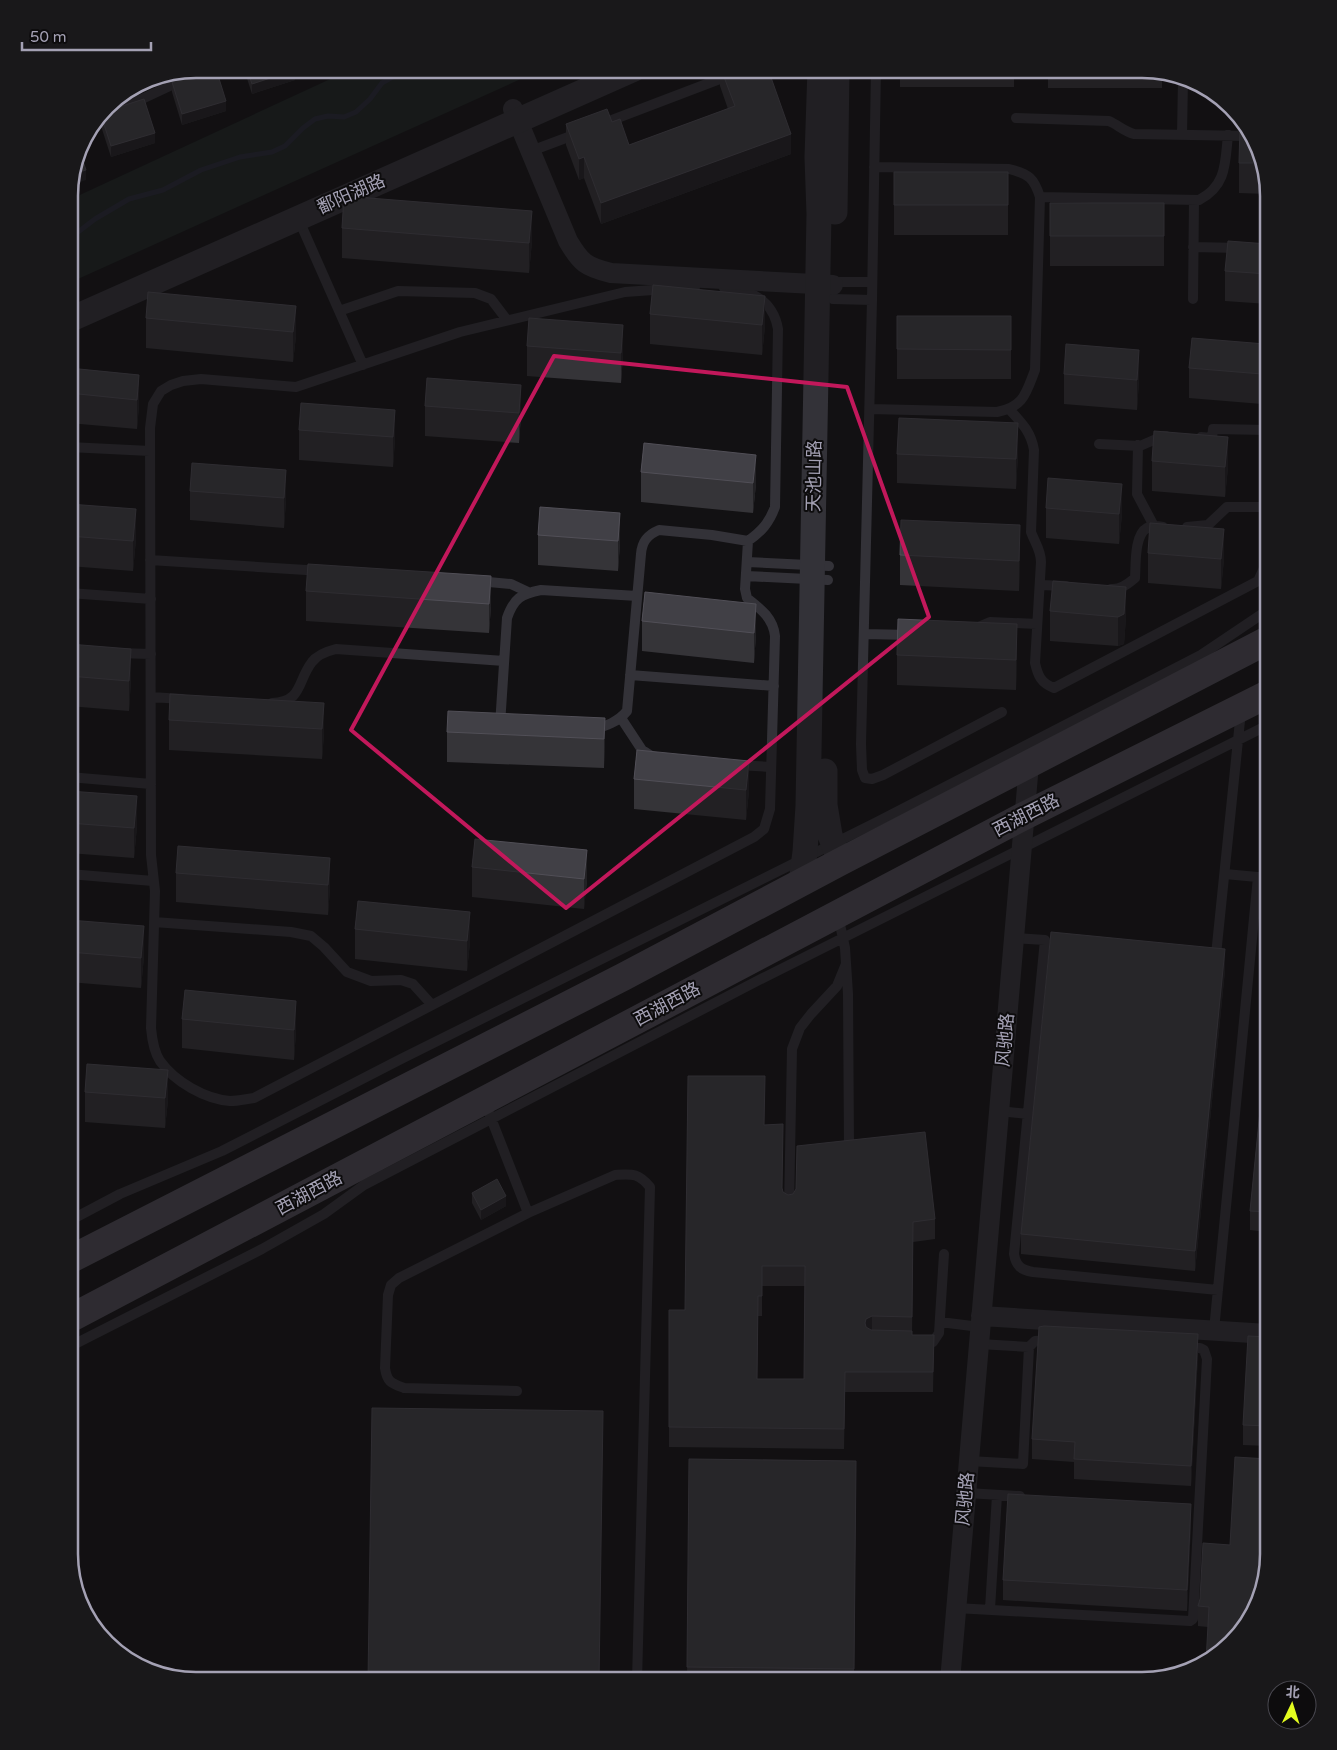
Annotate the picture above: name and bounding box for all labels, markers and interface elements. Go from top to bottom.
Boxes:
scale bar [22,20,151,52]
text: 50 m [30,28,67,46]
street label: 鄱阳湖路 [314,169,388,219]
street label: 天池山路 [802,440,826,512]
street label: 西湖西路 [989,789,1063,841]
street label: 西湖西路 [630,977,704,1031]
street label: 风驰路 [992,1012,1018,1068]
street label: 西湖西路 [272,1166,346,1220]
street label: 风驰路 [952,1471,978,1527]
north arrow [1267,1680,1317,1730]
text: 北 [1285,1684,1300,1701]

